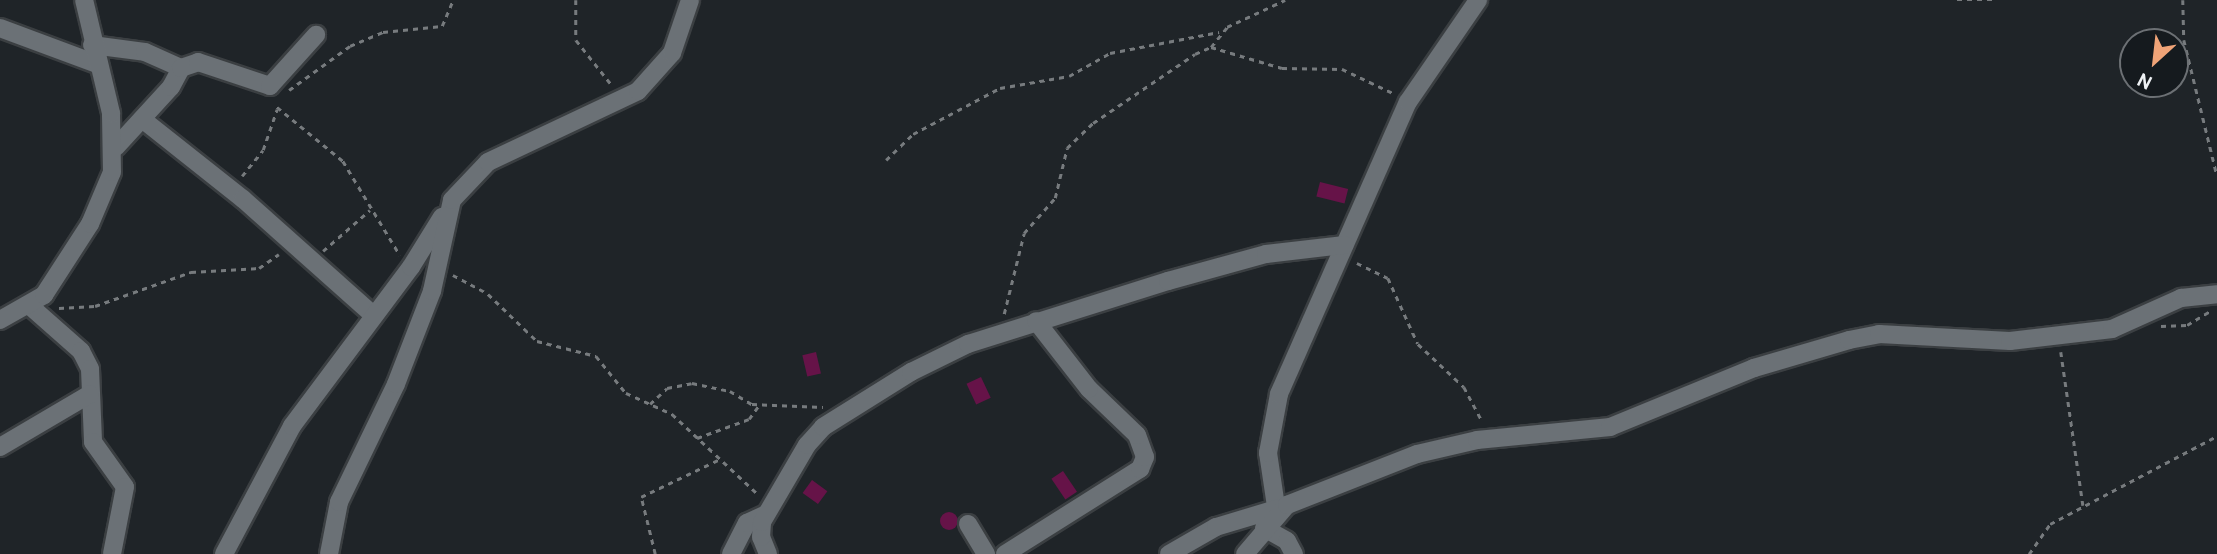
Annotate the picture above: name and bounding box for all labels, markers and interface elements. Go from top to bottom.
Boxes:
north arrow [2119,28,2189,98]
text: N [2134,66,2157,94]

